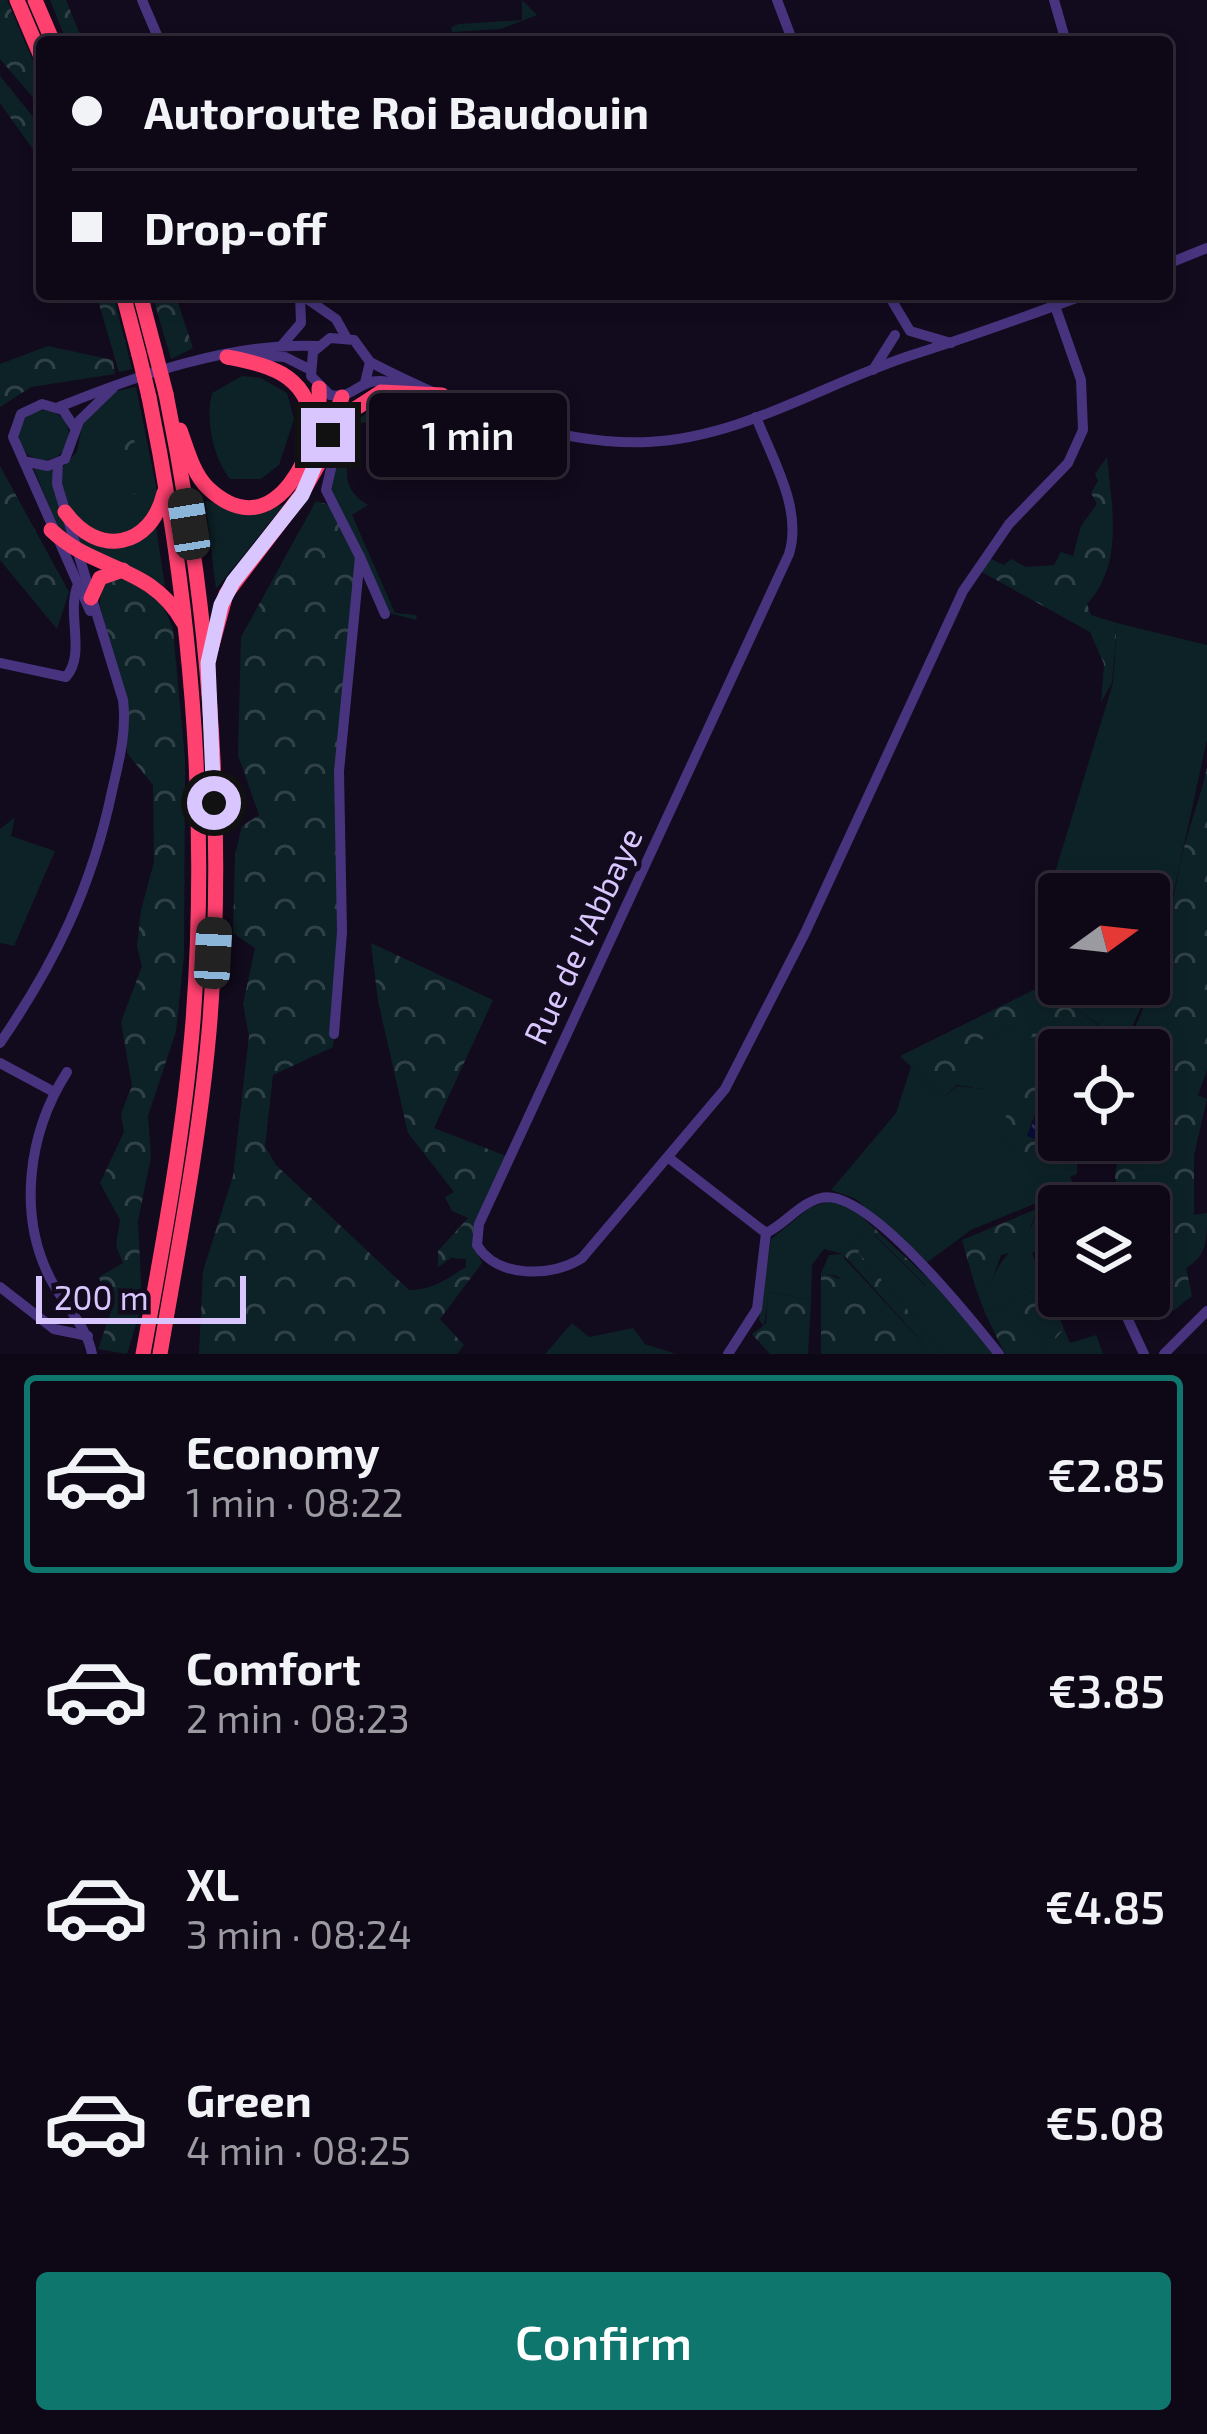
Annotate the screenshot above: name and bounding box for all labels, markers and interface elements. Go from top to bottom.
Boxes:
text: Autoroute Roi Baudouin [144,84,649,138]
text: Drop-off [144,200,326,254]
callout: 1 min [370,393,568,477]
route end [301,408,355,462]
text: 1 min [422,411,514,458]
car [166,486,212,562]
route start [187,776,241,830]
street label: Rue de l'Abbaye [514,821,650,1050]
north arrow [1038,873,1170,1005]
map controls [1038,873,1170,1317]
car [193,916,233,990]
button: locate [1038,1029,1170,1161]
button: layers [1038,1185,1170,1317]
scale bar [36,1270,246,1323]
text: 200 m [54,1277,149,1317]
icon: car [42,1420,150,1528]
text: Economy [186,1424,380,1478]
text: €2.85 [1047,1447,1165,1501]
text: 1 min · 08:22 [186,1478,404,1525]
icon: car [42,1636,150,1744]
text: Comfort [186,1640,361,1694]
text: €3.85 [1048,1663,1165,1717]
text: 2 min · 08:23 [186,1694,410,1741]
icon: car [42,1852,150,1960]
text: XL [186,1856,239,1910]
text: €4.85 [1045,1879,1165,1933]
text: 3 min · 08:24 [186,1910,412,1957]
icon: car [42,2068,150,2176]
text: Green [186,2072,312,2126]
text: €5.08 [1045,2095,1165,2149]
text: 4 min · 08:25 [186,2126,411,2173]
button: Confirm [36,2272,1171,2410]

